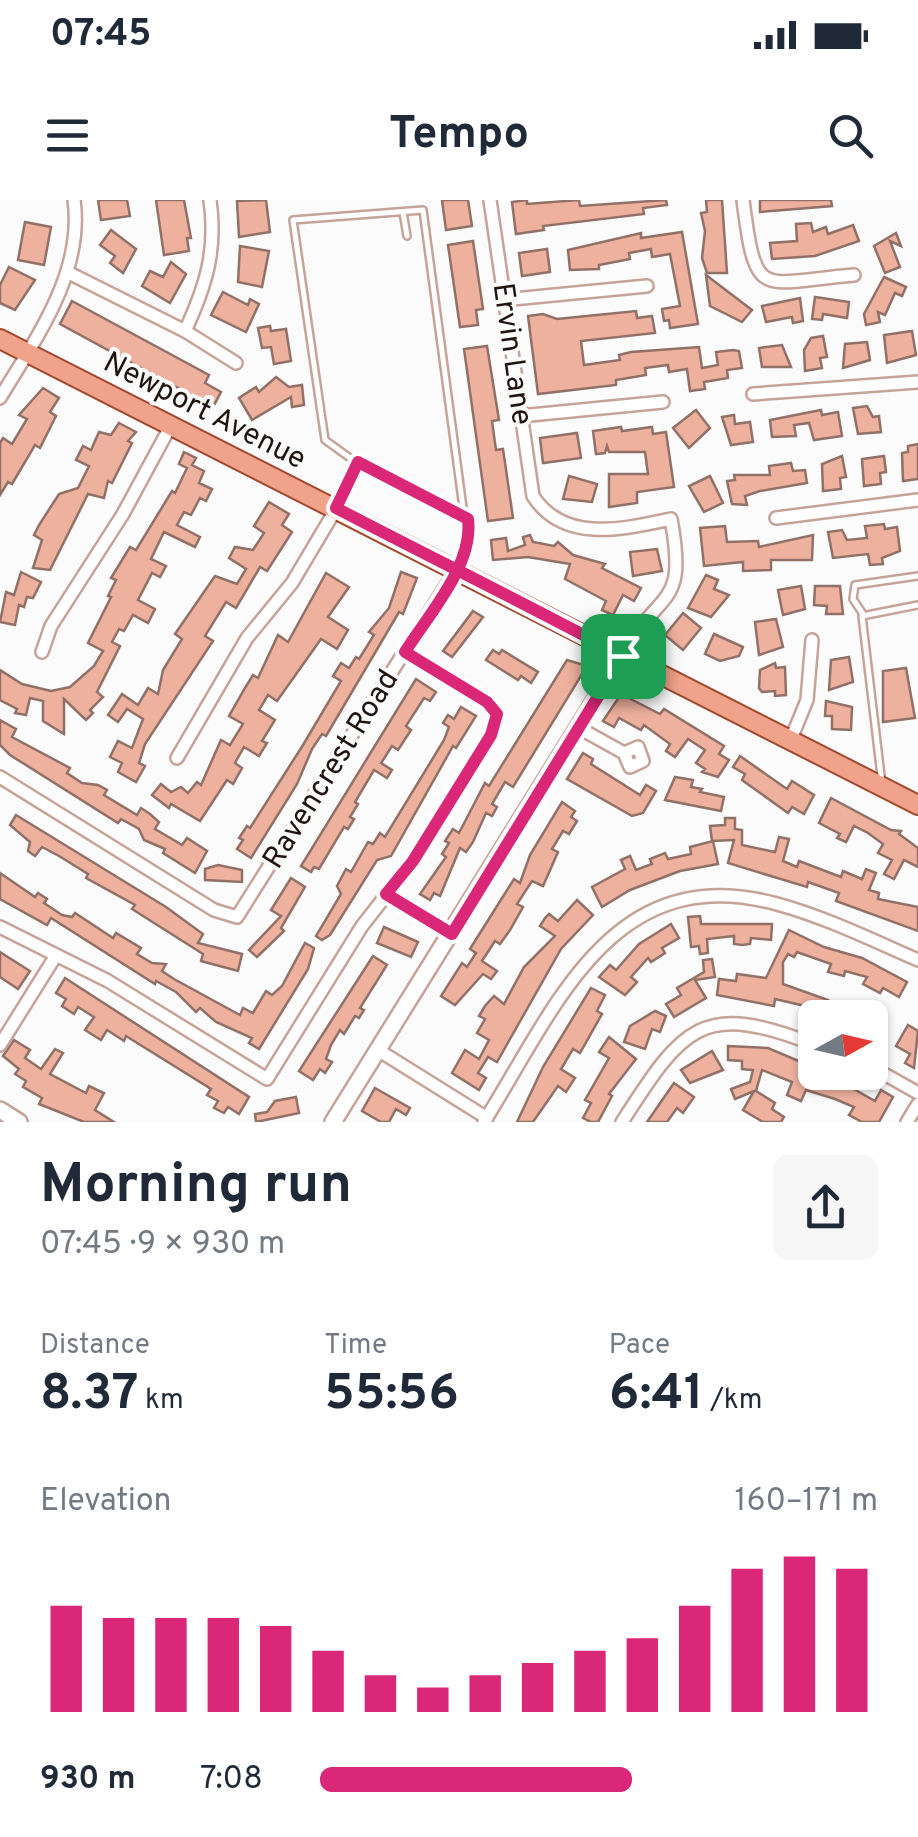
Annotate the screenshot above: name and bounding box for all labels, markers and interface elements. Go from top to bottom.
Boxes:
text: 07:45 [50,11,152,60]
text: Tempo [389,107,529,164]
icon: menu [40,108,95,163]
icon: search [823,108,878,163]
street label: Ervin Lane [483,281,539,427]
street label: Newport Avenue [97,345,311,479]
pin [581,614,666,699]
icon: arrive [596,629,651,684]
street label: Ravencrest Road [256,664,408,876]
north arrow [798,1000,888,1090]
map controls [798,1000,888,1090]
text: Morning run [40,1152,352,1222]
button: share [773,1155,878,1260]
text: 07:45 · 9 × 930 m [40,1225,285,1265]
text: Distance [40,1328,150,1364]
text: Time [324,1328,387,1364]
text: Pace [609,1328,670,1364]
text: 8.37 [40,1364,138,1427]
text: 55:56 [324,1364,459,1427]
text: 6:41 [609,1364,704,1427]
text: km [138,1383,184,1419]
text: /km [704,1383,762,1419]
text: Elevation [40,1482,172,1522]
text: 160–171 m [734,1482,878,1522]
text: 930 m [40,1760,135,1800]
text: 7:08 [200,1760,263,1800]

